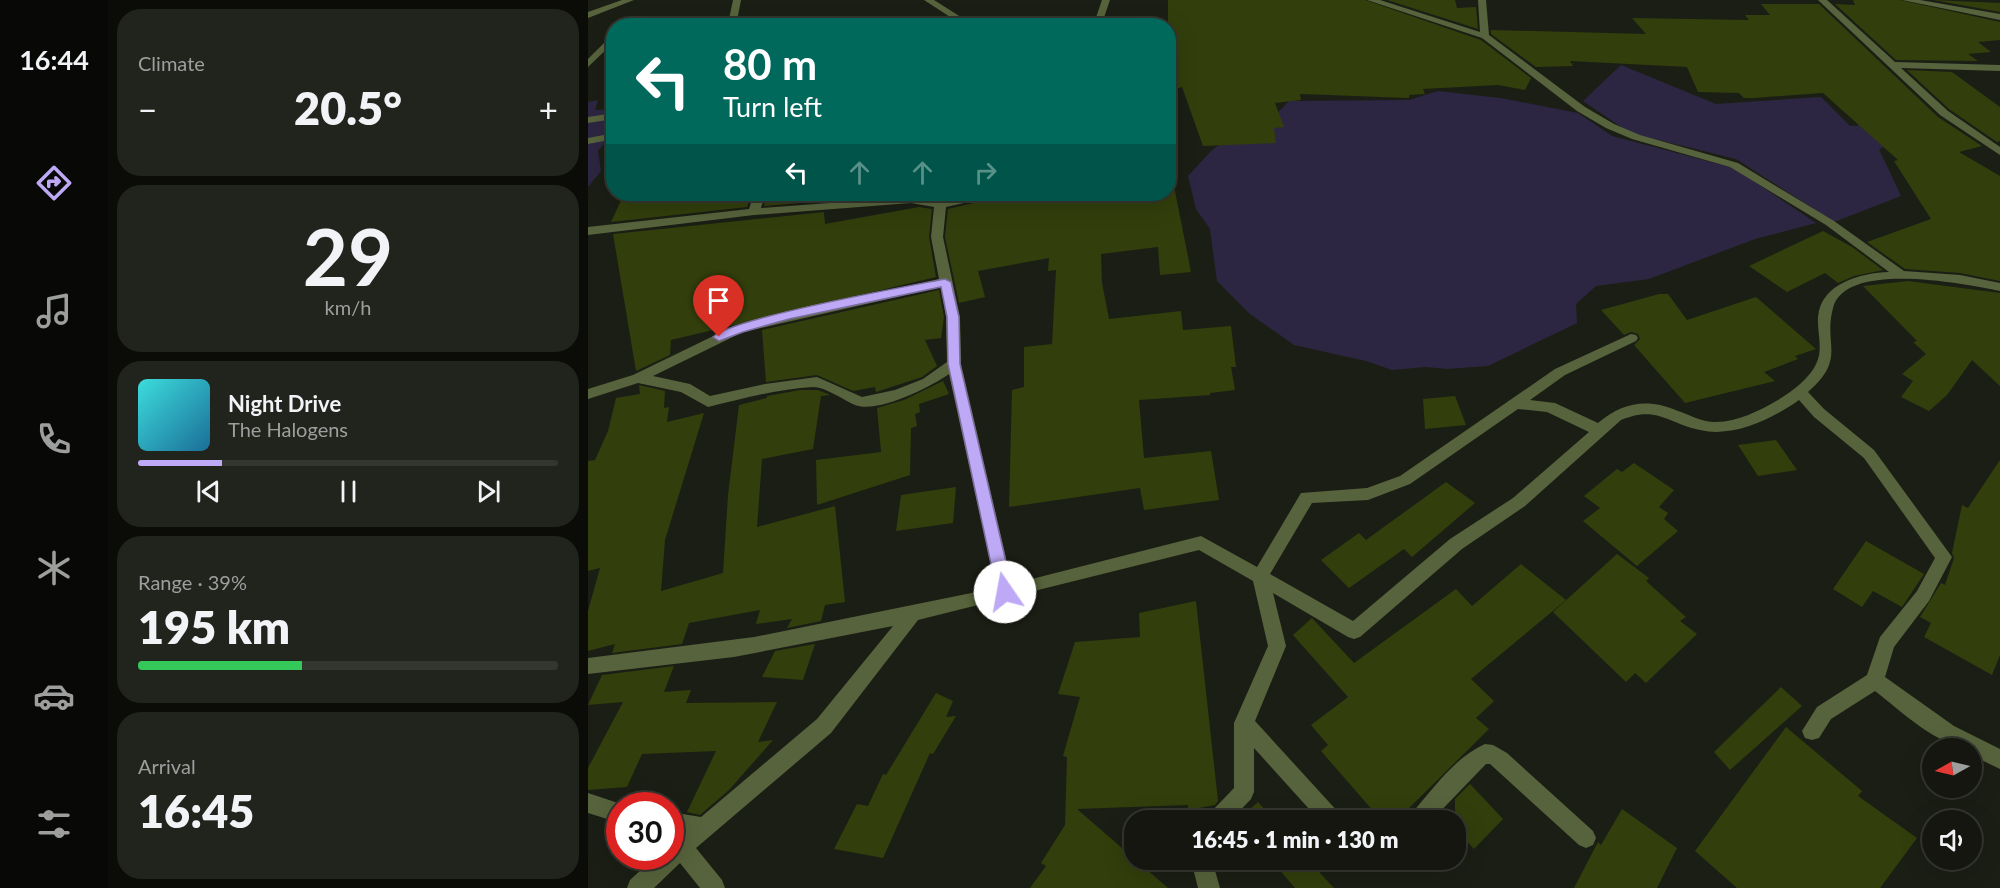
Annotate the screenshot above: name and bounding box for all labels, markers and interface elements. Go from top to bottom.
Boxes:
text: 80 m [723,39,817,89]
icon: left [624,42,702,120]
text: 16:44 [19,43,89,76]
text: Climate [138,51,205,75]
text: 20.5° [294,81,402,135]
text: − [138,89,157,129]
text: + [539,89,558,129]
text: Turn left [723,90,822,123]
icon: left [780,156,813,189]
icon: ahead [843,156,876,189]
icon: ahead [906,156,939,189]
icon: right [969,156,1002,189]
icon: directions [33,162,75,204]
text: 29 [303,209,393,303]
pin [693,275,744,337]
icon: arrive [702,284,735,317]
icon: music [33,290,75,332]
text: km/h [325,295,371,319]
text: Night Drive [228,390,341,417]
text: The Halogens [228,417,348,441]
icon: phone [33,418,75,460]
icon: previous [192,475,225,508]
icon: pause [332,475,365,508]
icon: next [472,475,505,508]
icon: climate [33,547,75,589]
position arrow [973,560,1037,624]
text: Range · 39% [138,570,247,594]
text: 195 km [138,600,290,654]
icon: car [33,675,75,717]
north arrow [1922,738,1982,798]
map controls [1922,738,1982,870]
text: Arrival [138,754,196,778]
text: 16:45 [138,784,254,838]
speed limit sign: 30 [606,792,684,870]
icon: filters [33,803,75,845]
button: sound [1922,810,1982,870]
text: 16:45 · 1 min · 130 m [1192,826,1398,853]

